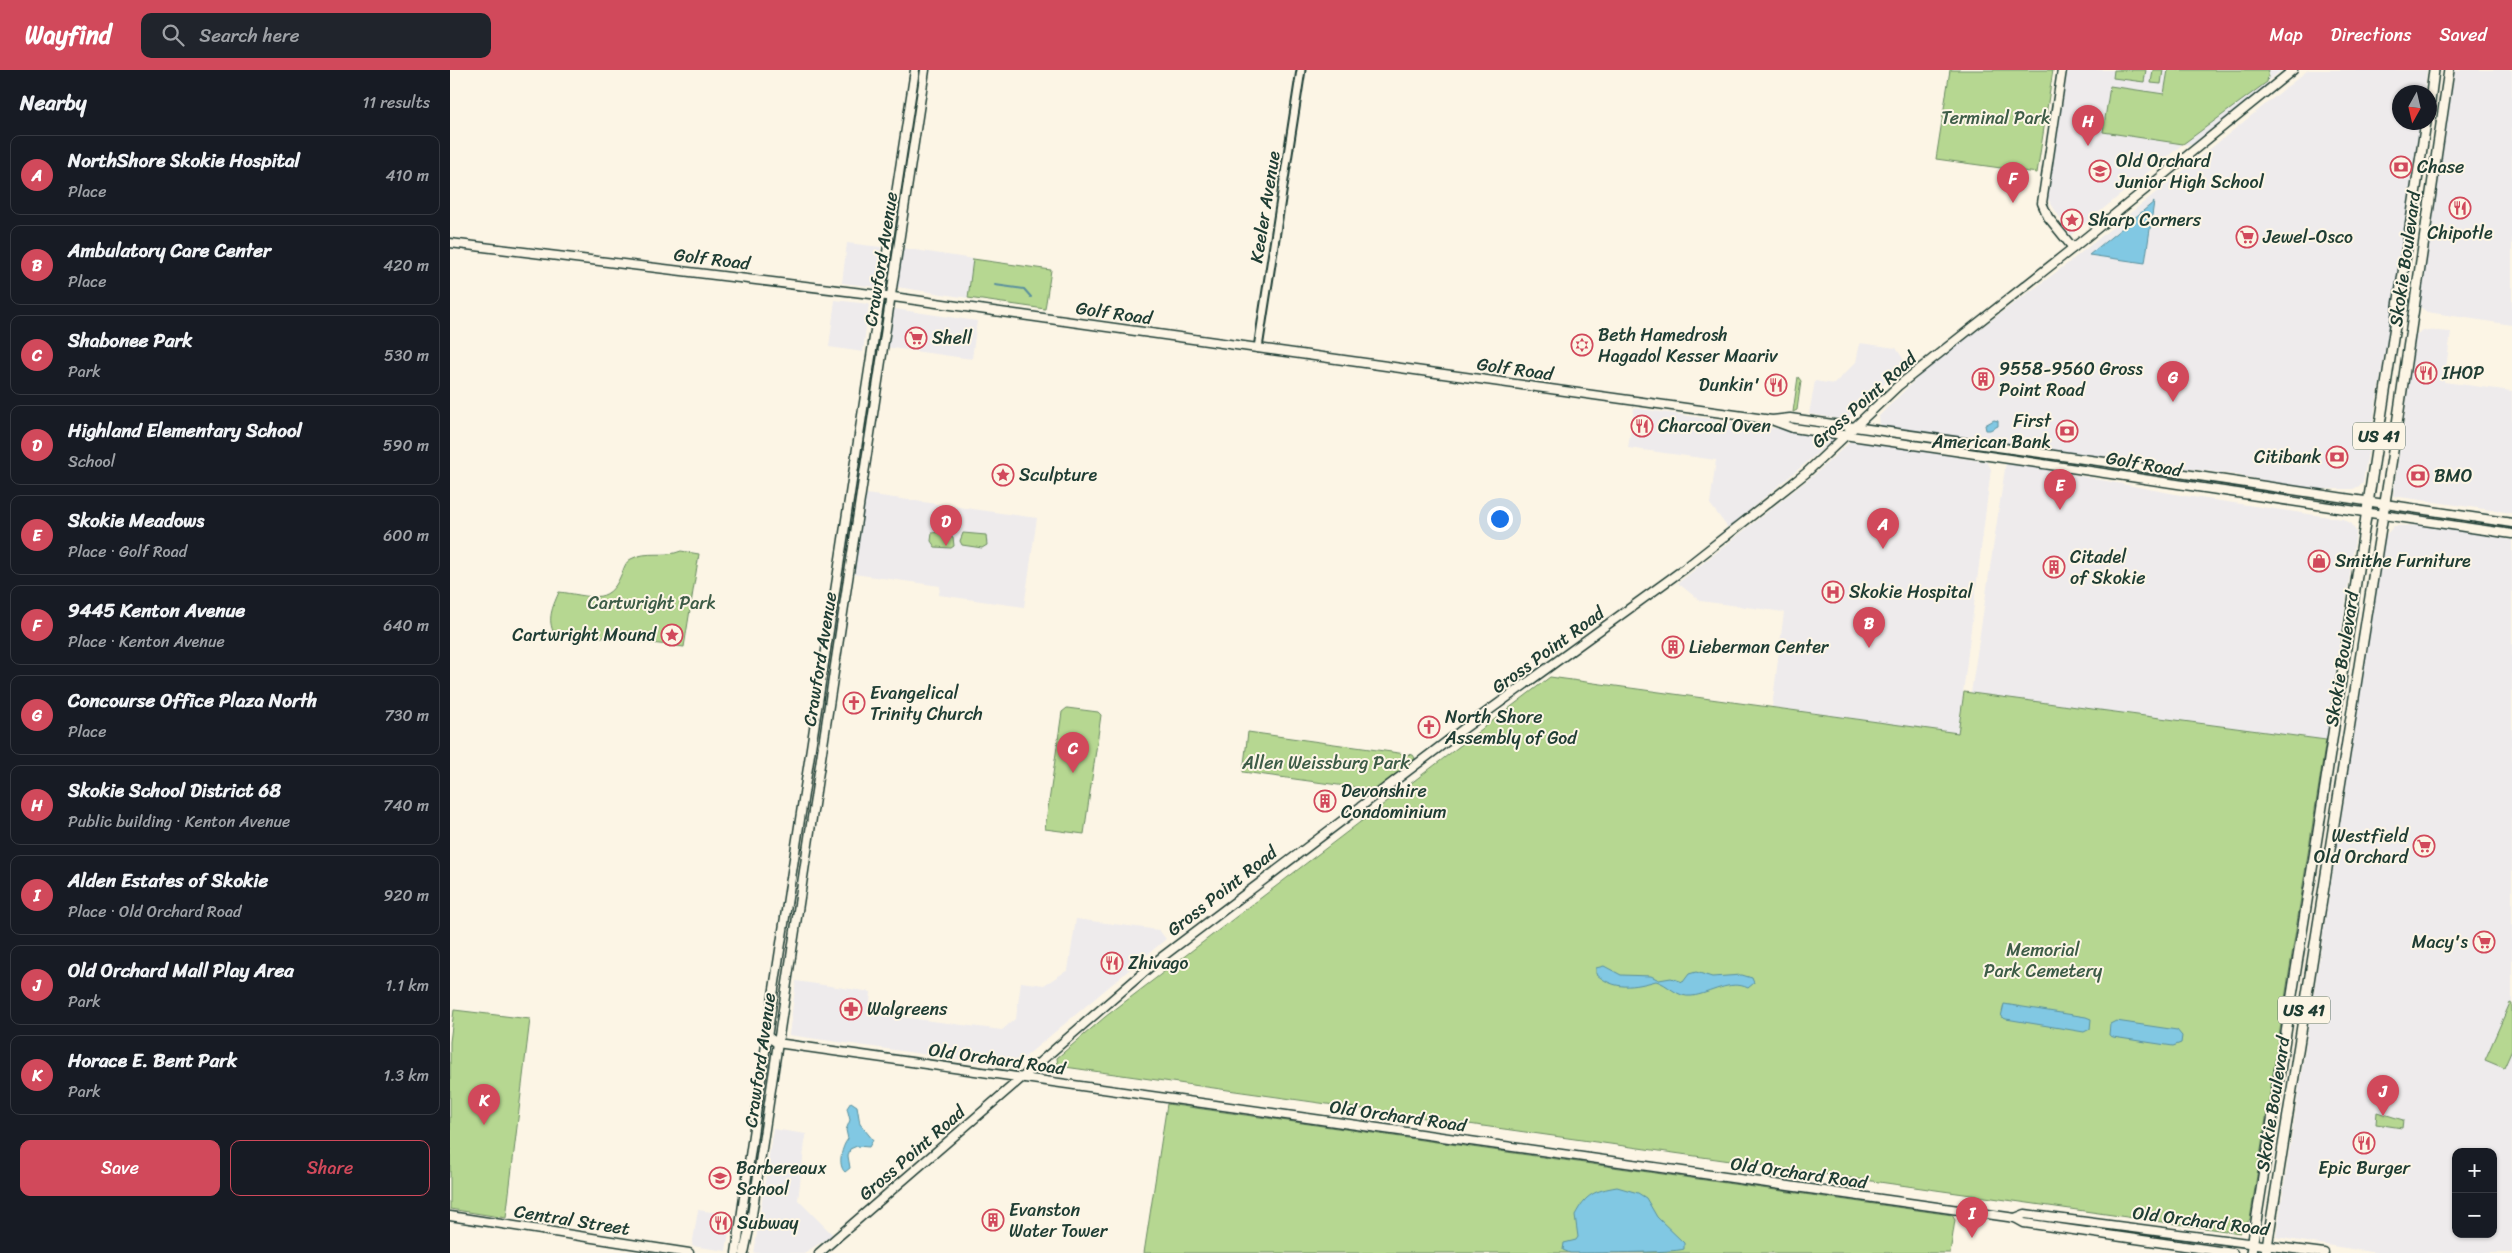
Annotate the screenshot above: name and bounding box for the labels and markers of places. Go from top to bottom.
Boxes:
pin: H [2072,105,2104,146]
place label: Old Orchard Junior High School [2115,145,2265,198]
place label: Chase [2417,151,2464,183]
bank icon: Chase [2389,155,2413,179]
school or university icon: Old Orchard Junior High School [2088,159,2112,183]
pin: F [1997,162,2029,203]
restaurant icon: Chipotle [2448,196,2472,220]
place label: Sharp Corners [2088,204,2202,236]
place icon: Sharp Corners [2060,208,2084,232]
place label: Chipotle [2427,217,2493,249]
place label: Jewel-Osco [2262,221,2353,253]
supermarket icon: Jewel-Osco [2235,225,2259,249]
place label: Beth Hamedrosh Hagadol Kesser Maariv [1598,319,1778,372]
place label: Shell [932,322,973,354]
supermarket icon: Shell [904,326,928,350]
synagogue icon: Beth Hamedrosh Hagadol Kesser Maariv [1570,333,1594,357]
place label: 9558-9560 Gross Point Road [1999,353,2144,406]
place label: IHOP [2441,357,2485,389]
pin: G [2157,361,2189,402]
restaurant icon: IHOP [2414,361,2438,385]
building icon: 9558-9560 Gross Point Road [1971,367,1995,391]
place label: Dunkin' [1699,369,1760,401]
restaurant icon: Dunkin' [1764,373,1788,397]
place label: First American Bank [1931,405,2052,458]
place label: Charcoal Oven [1658,410,1771,442]
restaurant icon: Charcoal Oven [1630,414,1654,438]
bank icon: First American Bank [2055,419,2079,443]
place label: Citibank [2254,441,2321,473]
bank icon: Citibank [2325,445,2349,469]
place label: Sculpture [1019,459,1097,491]
place label: BMO [2434,460,2472,492]
place icon: Sculpture [991,463,1015,487]
bank icon: BMO [2406,464,2430,488]
pin: E [2044,469,2076,510]
pin: D [930,505,962,546]
pin: A [1867,508,1899,549]
place label: Citadel of Skokie [2070,541,2146,594]
place label: Smithe Furniture [2335,545,2471,577]
shop icon: Smithe Furniture [2307,549,2331,573]
building icon: Citadel of Skokie [2042,555,2066,579]
place label: Skokie Hospital [1849,576,1974,608]
hospital icon: Skokie Hospital [1821,580,1845,604]
pin: B [1853,607,1885,648]
place label: Cartwright Mound [512,619,658,651]
place icon: Cartwright Mound [660,623,684,647]
place label: Lieberman Center [1689,631,1830,663]
building icon: Lieberman Center [1661,635,1685,659]
place label: Evangelical Trinity Church [870,677,983,730]
church icon: Evangelical Trinity Church [842,691,866,715]
place label: North Shore Assembly of God [1444,701,1578,754]
church icon: North Shore Assembly of God [1417,715,1441,739]
pin: C [1057,732,1089,773]
place label: Devonshire Condominium [1341,775,1447,828]
building icon: Devonshire Condominium [1313,789,1337,813]
place label: Westfield Old Orchard [2314,820,2410,873]
supermarket icon: Westfield Old Orchard [2412,834,2436,858]
place label: Macy's [2412,926,2469,958]
supermarket icon: Macy's [2472,930,2496,954]
place label: Zhivago [1128,947,1189,979]
restaurant icon: Zhivago [1100,951,1124,975]
place label: Walgreens [867,993,948,1025]
pharmacy icon: Walgreens [839,997,863,1021]
pin: J [2367,1075,2399,1116]
pin: K [468,1084,500,1125]
restaurant icon: Epic Burger [2352,1131,2376,1155]
place label: Barbereaux School [736,1152,827,1205]
place label: Epic Burger [2318,1152,2411,1184]
school or university icon: Barbereaux School [708,1166,732,1190]
place label: Evanston Water Tower [1009,1194,1109,1247]
pin: I [1956,1197,1988,1238]
place label: Subway [737,1207,799,1239]
building icon: Evanston Water Tower [981,1208,1005,1232]
restaurant icon: Subway [709,1211,733,1235]

